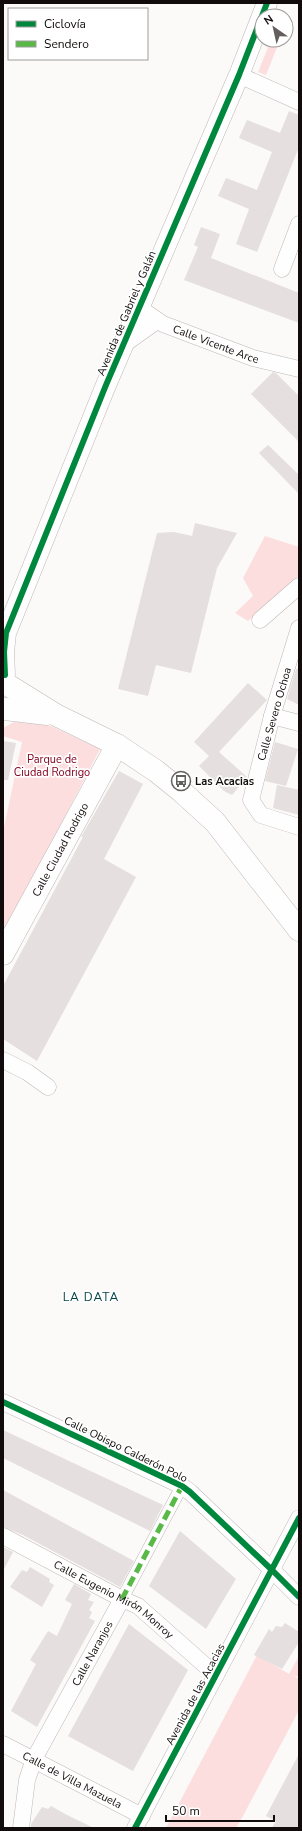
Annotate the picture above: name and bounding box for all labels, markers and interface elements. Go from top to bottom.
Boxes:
legend [8,8,148,60]
north arrow [254,8,294,48]
text: N [261,12,276,29]
text: Ciclovía [44,16,86,32]
text: Sendero [44,36,89,52]
street label: Avenida de Gabriel y Galán [93,248,160,378]
street label: Calle Vicente Arce [171,321,260,367]
street label: Calle Severo Ochoa [254,665,295,763]
park label: Parque de Ciudad Rodrigo [14,752,90,780]
bus stop icon: Las Acacias [170,770,192,792]
place label: Las Acacias [195,774,254,789]
street label: Calle Ciudad Rodrigo [29,800,92,899]
district label: LA DATA [63,1289,119,1305]
street label: Calle Obispo Calderón Polo [61,1413,190,1486]
street label: Calle Eugenio Mirón Monroy [51,1557,177,1642]
street label: Calle Naranjos [69,1618,116,1689]
street label: Avenida de las Acacias [162,1641,229,1748]
street label: Calle de Villa Mazuela [20,1748,125,1812]
scale bar [166,1797,274,1823]
text: 50 m [172,1803,200,1819]

